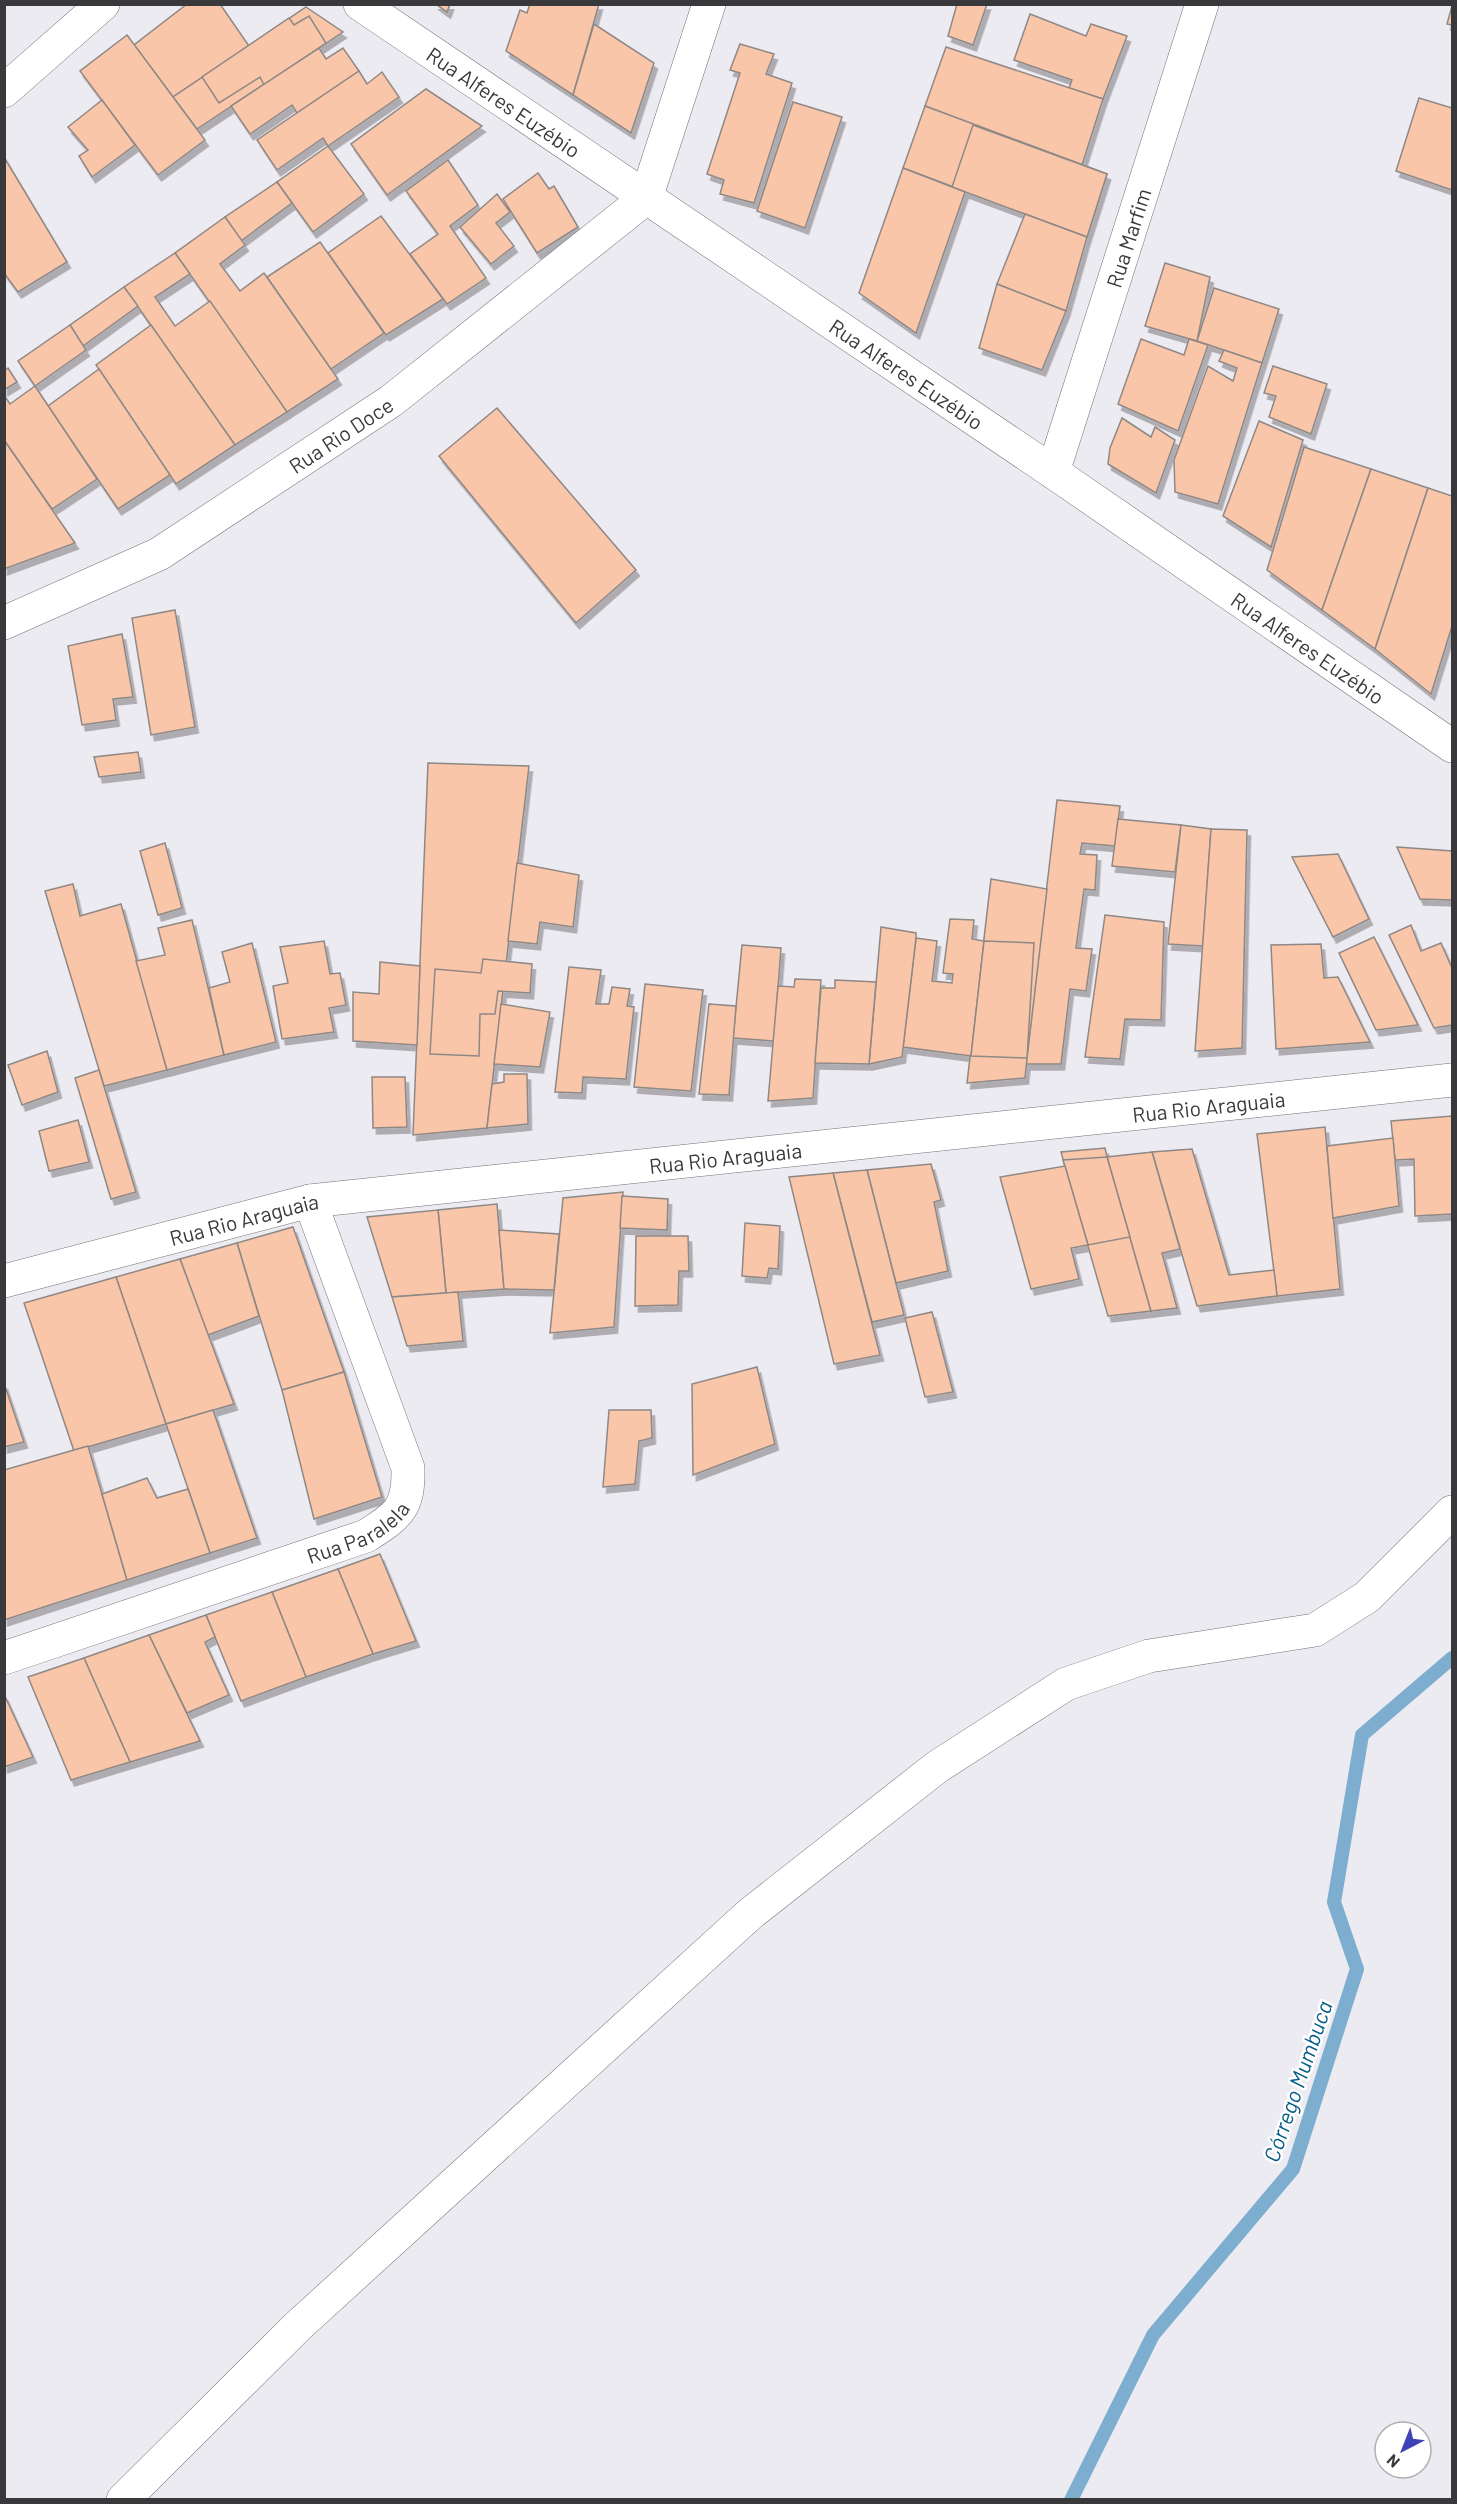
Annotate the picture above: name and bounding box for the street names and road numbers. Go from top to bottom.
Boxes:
street label: Rua Alferes Euzébio [423,41,586,162]
street label: Rua Marfim [1100,185,1155,290]
street label: Rua Alferes Euzébio [825,313,989,434]
street label: Rua Rio Doce [284,391,397,478]
street label: Rua Alferes Euzébio [1227,586,1390,709]
street label: Rua Rio Araguaia [1131,1085,1286,1126]
street label: Rua Rio Araguaia [648,1136,803,1177]
street label: Rua Rio Araguaia [167,1188,320,1250]
street label: Rua Paralela [303,1497,414,1568]

